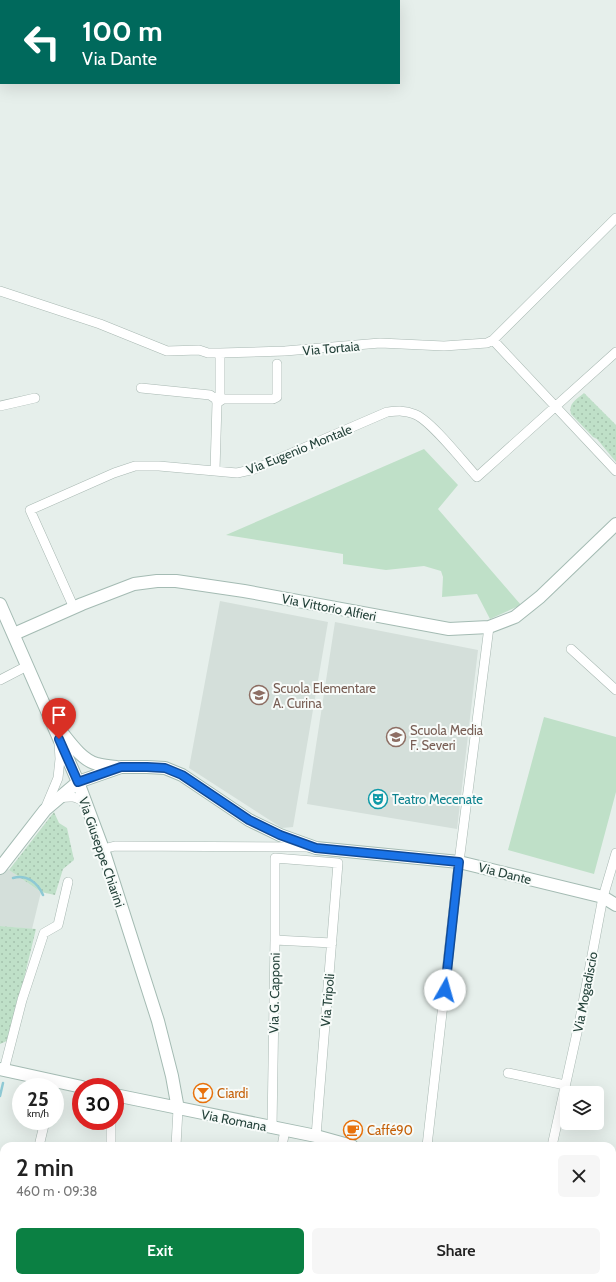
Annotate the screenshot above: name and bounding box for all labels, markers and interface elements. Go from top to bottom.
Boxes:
text: 100 m [82,14,163,48]
icon: left [16,16,68,68]
text: Via Dante [82,48,157,70]
street label: Via Tortaia [302,337,361,358]
street label: Via Eugenio Montale [244,420,354,477]
street label: Via Vittorio Alfieri [280,590,378,624]
place label: Scuola Elementare A. Curina [273,680,376,711]
school or university icon: Scuola Elementare A. Curina [248,684,270,706]
pin [42,698,76,739]
icon: arrive [48,704,70,726]
place label: Scuola Media F. Severi [410,722,484,753]
school or university icon: Scuola Media F. Severi [385,726,407,748]
theatre icon: Teatro Mecenate [367,788,389,810]
place label: Teatro Mecenate [392,791,483,807]
street label: Via Giuseppe Chiarini [76,795,128,909]
street label: Via Dante [477,859,534,887]
street label: Via Mogadiscio [569,950,601,1034]
street label: Via G. Capponi [265,953,283,1033]
position arrow [424,969,466,1011]
street label: Via Tripoli [317,973,337,1027]
speed limit sign: 30 [72,1078,124,1130]
bar icon: Ciardi [192,1082,214,1104]
place label: Ciardi [217,1085,248,1101]
map controls [560,1086,604,1130]
button: layers [560,1086,604,1130]
text: 25 [27,1087,49,1111]
street label: Via Romana [200,1106,269,1134]
text: km/h [27,1107,49,1120]
cafe icon: Caffé90 [342,1119,364,1141]
place label: Caffé90 [367,1122,413,1138]
text: 2 min [16,1153,74,1182]
button: close [558,1155,600,1197]
text: 460 m · 09:38 [16,1183,97,1199]
button: Exit [16,1228,304,1274]
button: Share [312,1228,600,1274]

